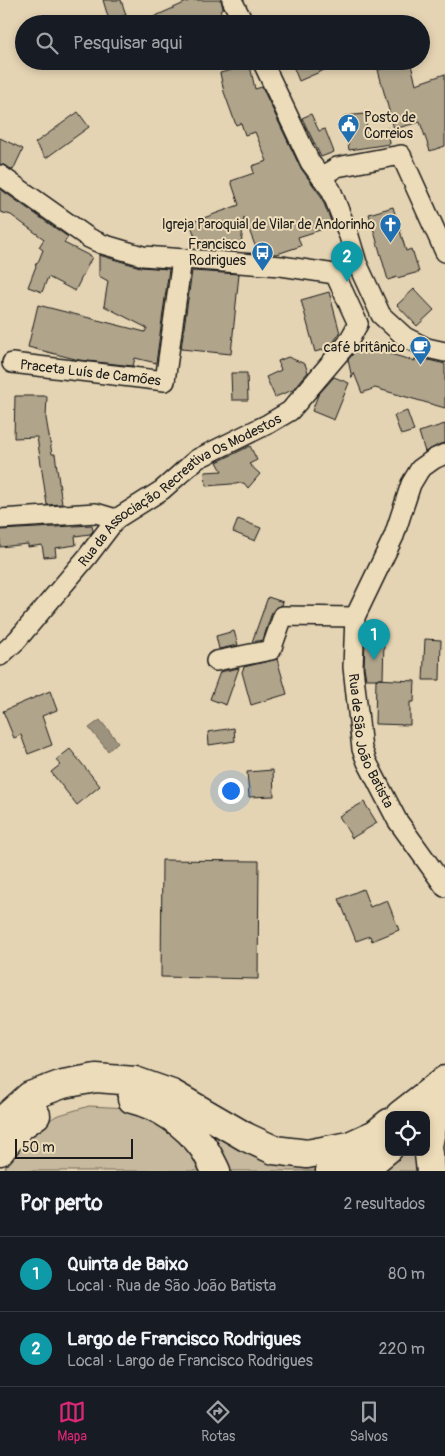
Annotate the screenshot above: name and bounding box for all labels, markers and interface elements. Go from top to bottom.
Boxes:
search box [15,15,430,70]
icon: search [33,29,61,57]
text: Pesquisar aqui [73,31,182,55]
place label: Posto de Correios [364,109,416,142]
public building icon: Posto de Correios [336,113,360,144]
church icon: Igreja Paroquial de Vilar de Andorinho [379,212,403,243]
place label: Igreja Paroquial de Vilar de Andorinho [162,216,375,233]
place label: Francisco Rodrigues [188,236,247,269]
bus stop icon: Francisco Rodrigues [250,240,274,271]
pin: 2 [331,241,363,282]
cafe icon: café britânico [409,335,433,366]
place label: café britânico [324,339,405,356]
street label: Praceta Luís de Camões [19,356,163,390]
street label: Rua da Associação Recreativa Os Modestos [75,410,285,570]
pin: 1 [358,619,390,660]
street label: Rua de São João Batista [345,672,397,811]
your location [218,778,244,804]
map controls [385,1111,430,1156]
button: locate [385,1111,430,1156]
scale bar [15,1136,132,1159]
text: 50 m [22,1139,55,1156]
text: Por perto [20,1190,102,1217]
text: 2 resultados [343,1194,425,1214]
text: Quinta de Baixo [67,1252,188,1276]
text: 1 [33,1264,39,1284]
text: 80 m [388,1264,425,1284]
text: Local · Rua de São João Batista [67,1276,276,1296]
text: Largo de Francisco Rodrigues [67,1327,301,1351]
text: 2 [32,1339,40,1359]
text: 220 m [379,1339,425,1359]
text: Local · Largo de Francisco Rodrigues [67,1351,313,1371]
tab: Mapa [57,1398,87,1445]
tab: Rotas [201,1398,235,1445]
tab: Salvos [350,1398,388,1445]

